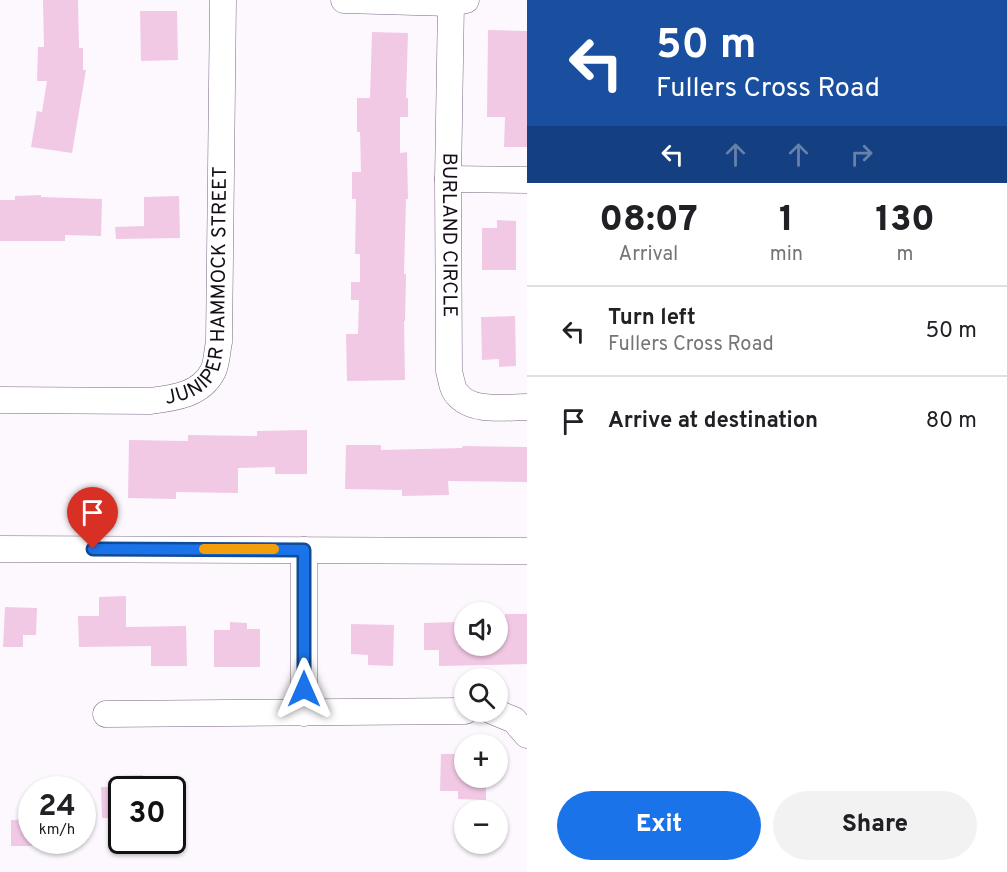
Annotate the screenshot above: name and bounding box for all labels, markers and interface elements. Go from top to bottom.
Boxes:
text: 50 m [656,20,757,73]
icon: left [557,24,635,102]
text: Fullers Cross Road [656,72,880,106]
icon: left [656,138,689,171]
icon: ahead [719,138,752,171]
icon: ahead [782,138,815,171]
icon: right [845,138,878,171]
street label: BURLAND CIRCLE [435,152,462,317]
street label: JUNIPER HAMMOCK STREET [163,166,234,412]
text: 08:07 [599,198,698,244]
text: 1 [779,198,794,244]
text: 130 [875,198,935,244]
text: Arrival [619,242,678,268]
text: min [770,242,803,268]
text: m [897,242,914,268]
text: Turn left [608,305,696,332]
icon: left [557,315,590,348]
text: 50 m [925,318,977,345]
text: Fullers Cross Road [608,332,774,358]
icon: arrive [557,405,590,438]
text: Arrive at destination [608,408,818,435]
text: 80 m [926,408,977,435]
pin [67,487,118,549]
icon: arrive [76,496,109,529]
map controls [454,602,508,854]
button: sound [454,602,508,656]
position arrow [272,657,336,721]
button: search [454,668,508,722]
button: + [454,734,508,788]
speed limit sign: 30 [108,776,186,854]
text: 24 [38,789,76,826]
button: Exit [557,791,761,860]
button: Share [773,791,977,860]
button: − [454,800,508,854]
text: km/h [39,821,75,840]

